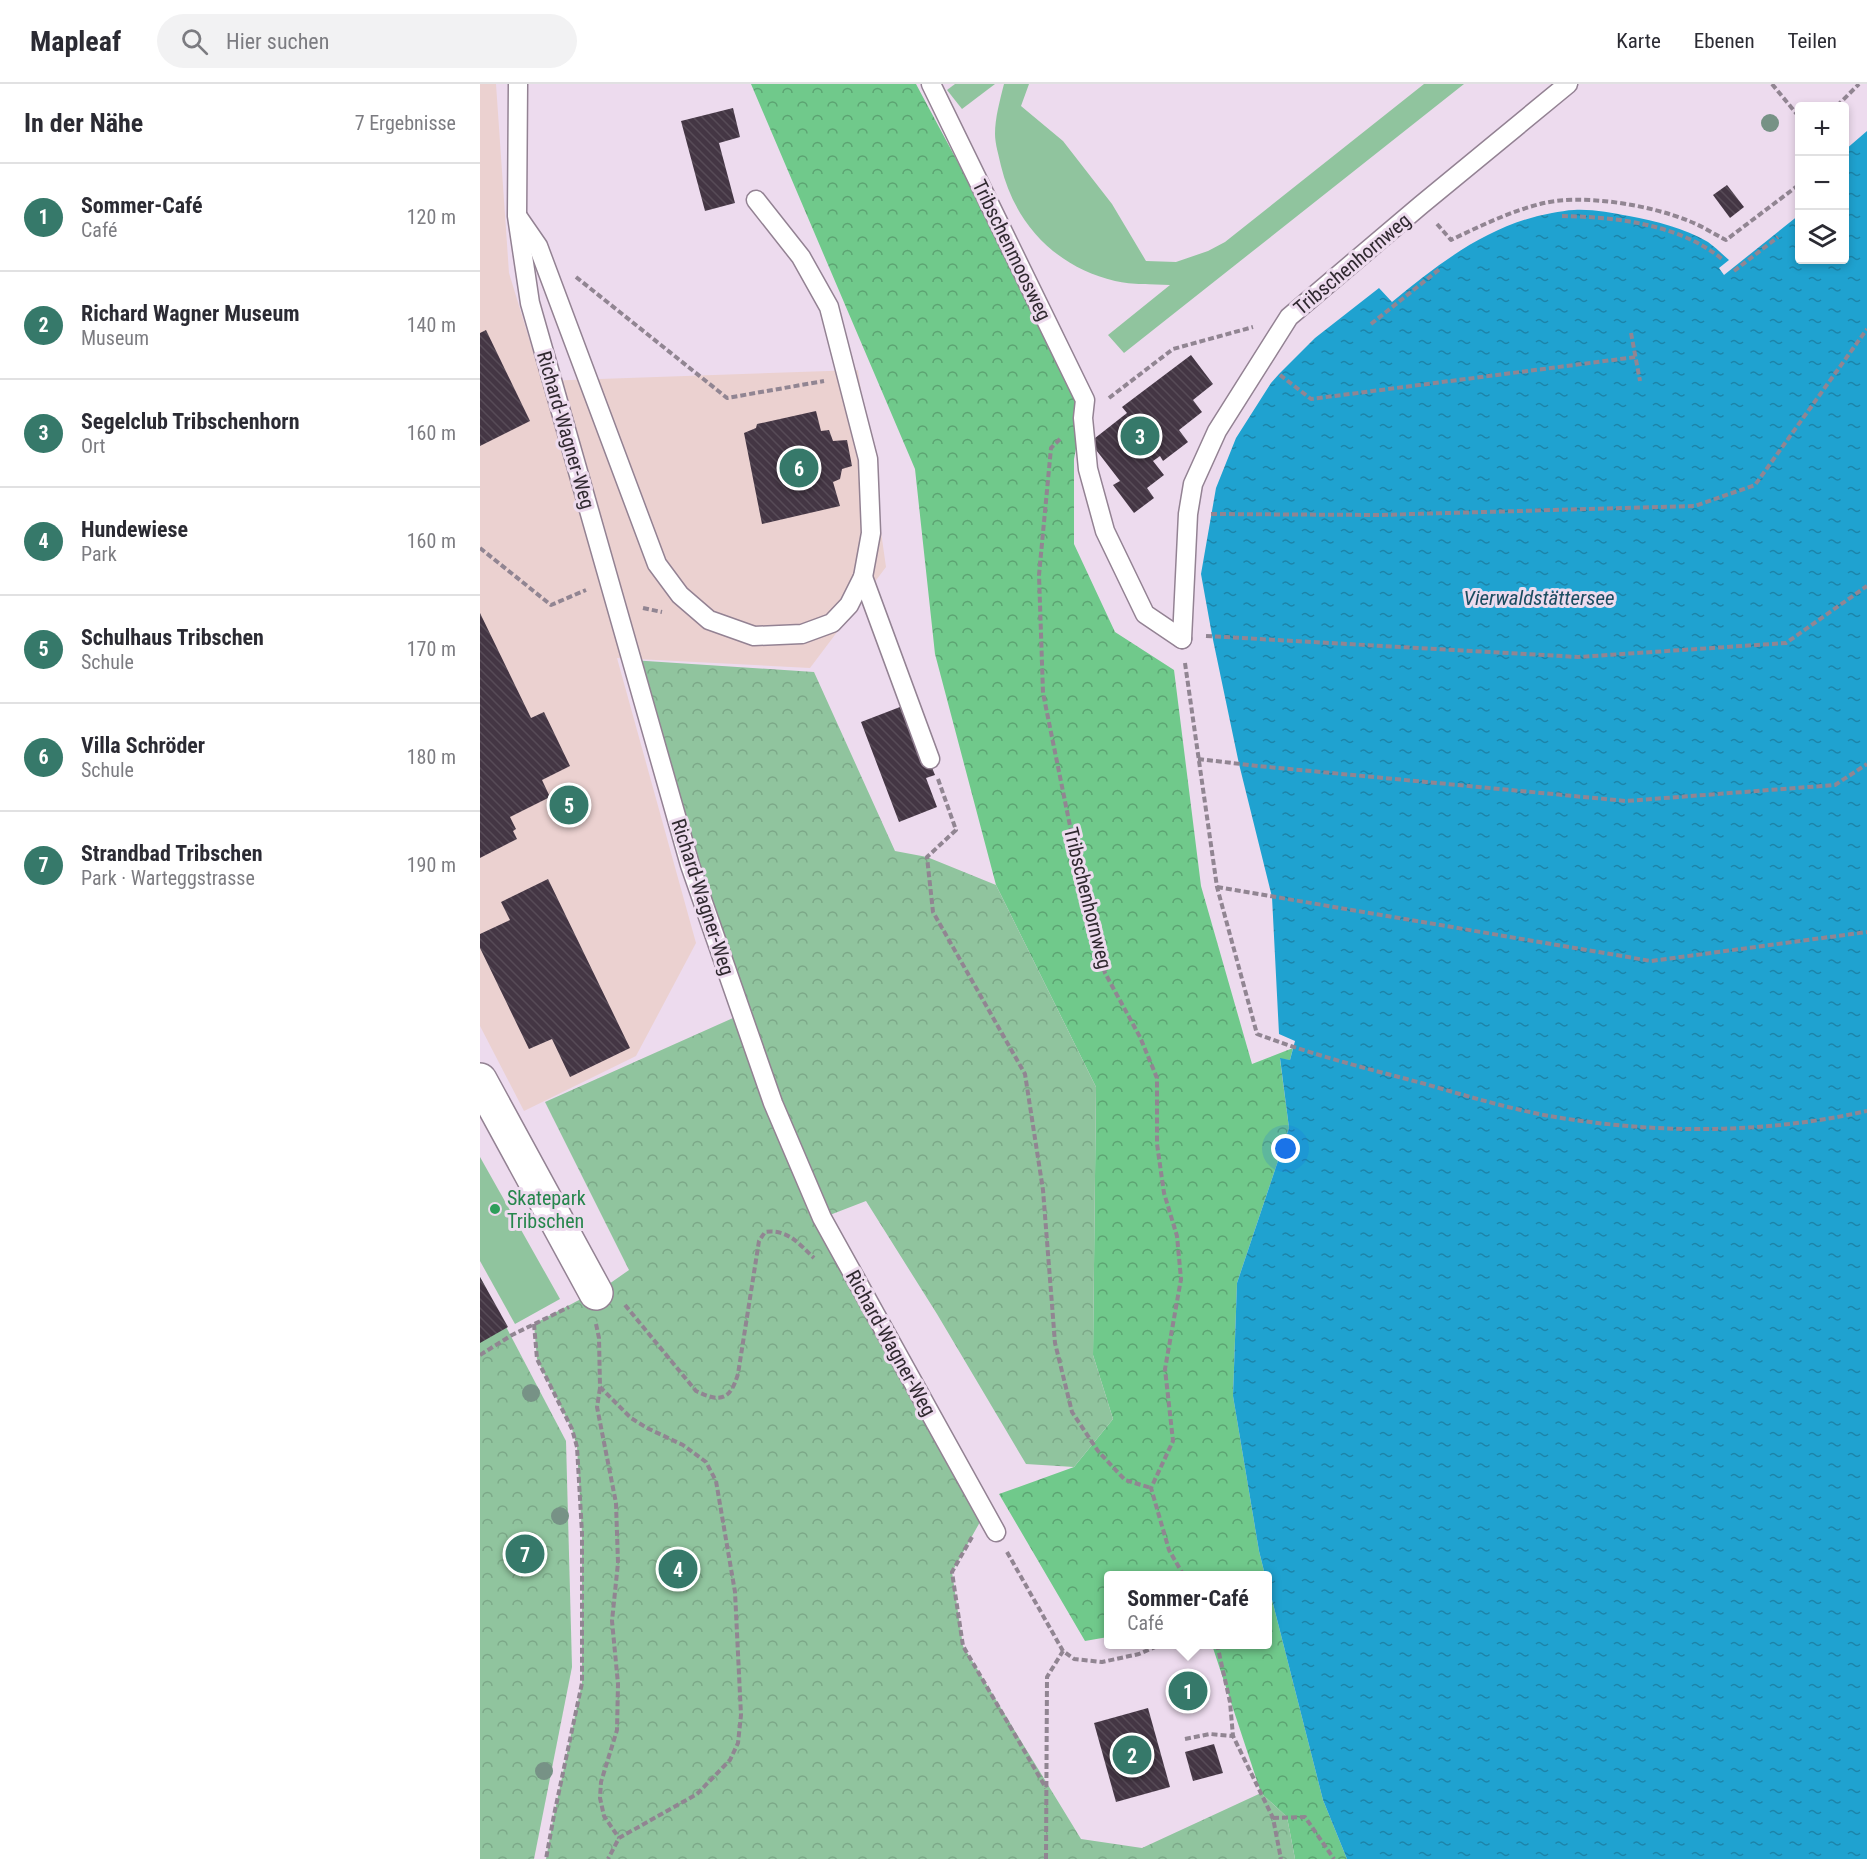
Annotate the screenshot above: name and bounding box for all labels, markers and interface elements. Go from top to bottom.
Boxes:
search box [157,14,577,68]
text: Mapleaf [30,25,121,58]
icon: search [178,25,211,58]
text: Hier suchen [226,29,329,54]
text: Karte [1616,29,1661,53]
text: Ebenen [1694,29,1755,53]
text: Teilen [1788,29,1837,53]
map controls [1795,102,1849,264]
button: + [1795,102,1849,156]
text: In der Nähe [24,108,143,138]
text: 7 Ergebnisse [355,111,456,135]
button: − [1795,156,1849,210]
street label: Tribschenmoosweg [968,176,1056,324]
text: Sommer-Café [81,193,203,218]
text: 1 [38,205,49,229]
text: 120 m [407,205,456,229]
street label: Tribschenhornweg [1289,208,1415,320]
button: layers [1795,210,1849,264]
text: Café [81,218,117,242]
text: Richard Wagner Museum [81,301,300,326]
text: 2 [38,313,49,337]
text: 140 m [407,313,456,337]
text: Museum [81,326,149,350]
street label: Richard-Wagner-Weg [532,348,600,512]
text: Segelclub Tribschenhorn [81,409,299,434]
pin: 3 [1120,414,1160,458]
text: 3 [38,421,49,445]
text: 160 m [407,421,456,445]
text: Ort [81,434,106,458]
pin: 6 [780,446,818,490]
text: Hundewiese [81,517,188,542]
text: 4 [38,529,49,553]
text: 160 m [407,529,456,553]
text: Park [81,542,117,566]
water label: Vierwaldstättersee [1463,586,1615,610]
text: Schulhaus Tribschen [81,625,264,650]
text: 5 [38,637,49,661]
text: 170 m [407,637,456,661]
text: Schule [81,650,134,674]
text: Villa Schröder [81,733,205,758]
text: 6 [38,745,49,769]
text: 180 m [407,745,456,769]
text: Schule [81,758,134,782]
pin: 5 [550,782,589,828]
street label: Richard-Wagner-Weg [666,816,740,978]
street label: Tribschenhornweg [1059,825,1117,971]
text: Strandbad Tribschen [81,841,263,866]
text: 7 [38,853,49,877]
text: 190 m [407,853,456,877]
text: Park · Warteggstrasse [81,866,255,890]
your location [1271,1134,1300,1163]
place label: Skatepark Tribschen [507,1186,586,1233]
marker: Skatepark Tribschen [488,1202,502,1216]
street label: Richard-Wagner-Weg [841,1266,941,1420]
pin: 7 [506,1532,544,1576]
pin: 4 [658,1546,698,1592]
popup [1104,1571,1272,1649]
text: Sommer-Café [1127,1586,1249,1611]
text: Café [1127,1611,1164,1635]
pin: 1 [1168,1668,1208,1714]
pin: 2 [1112,1732,1152,1778]

